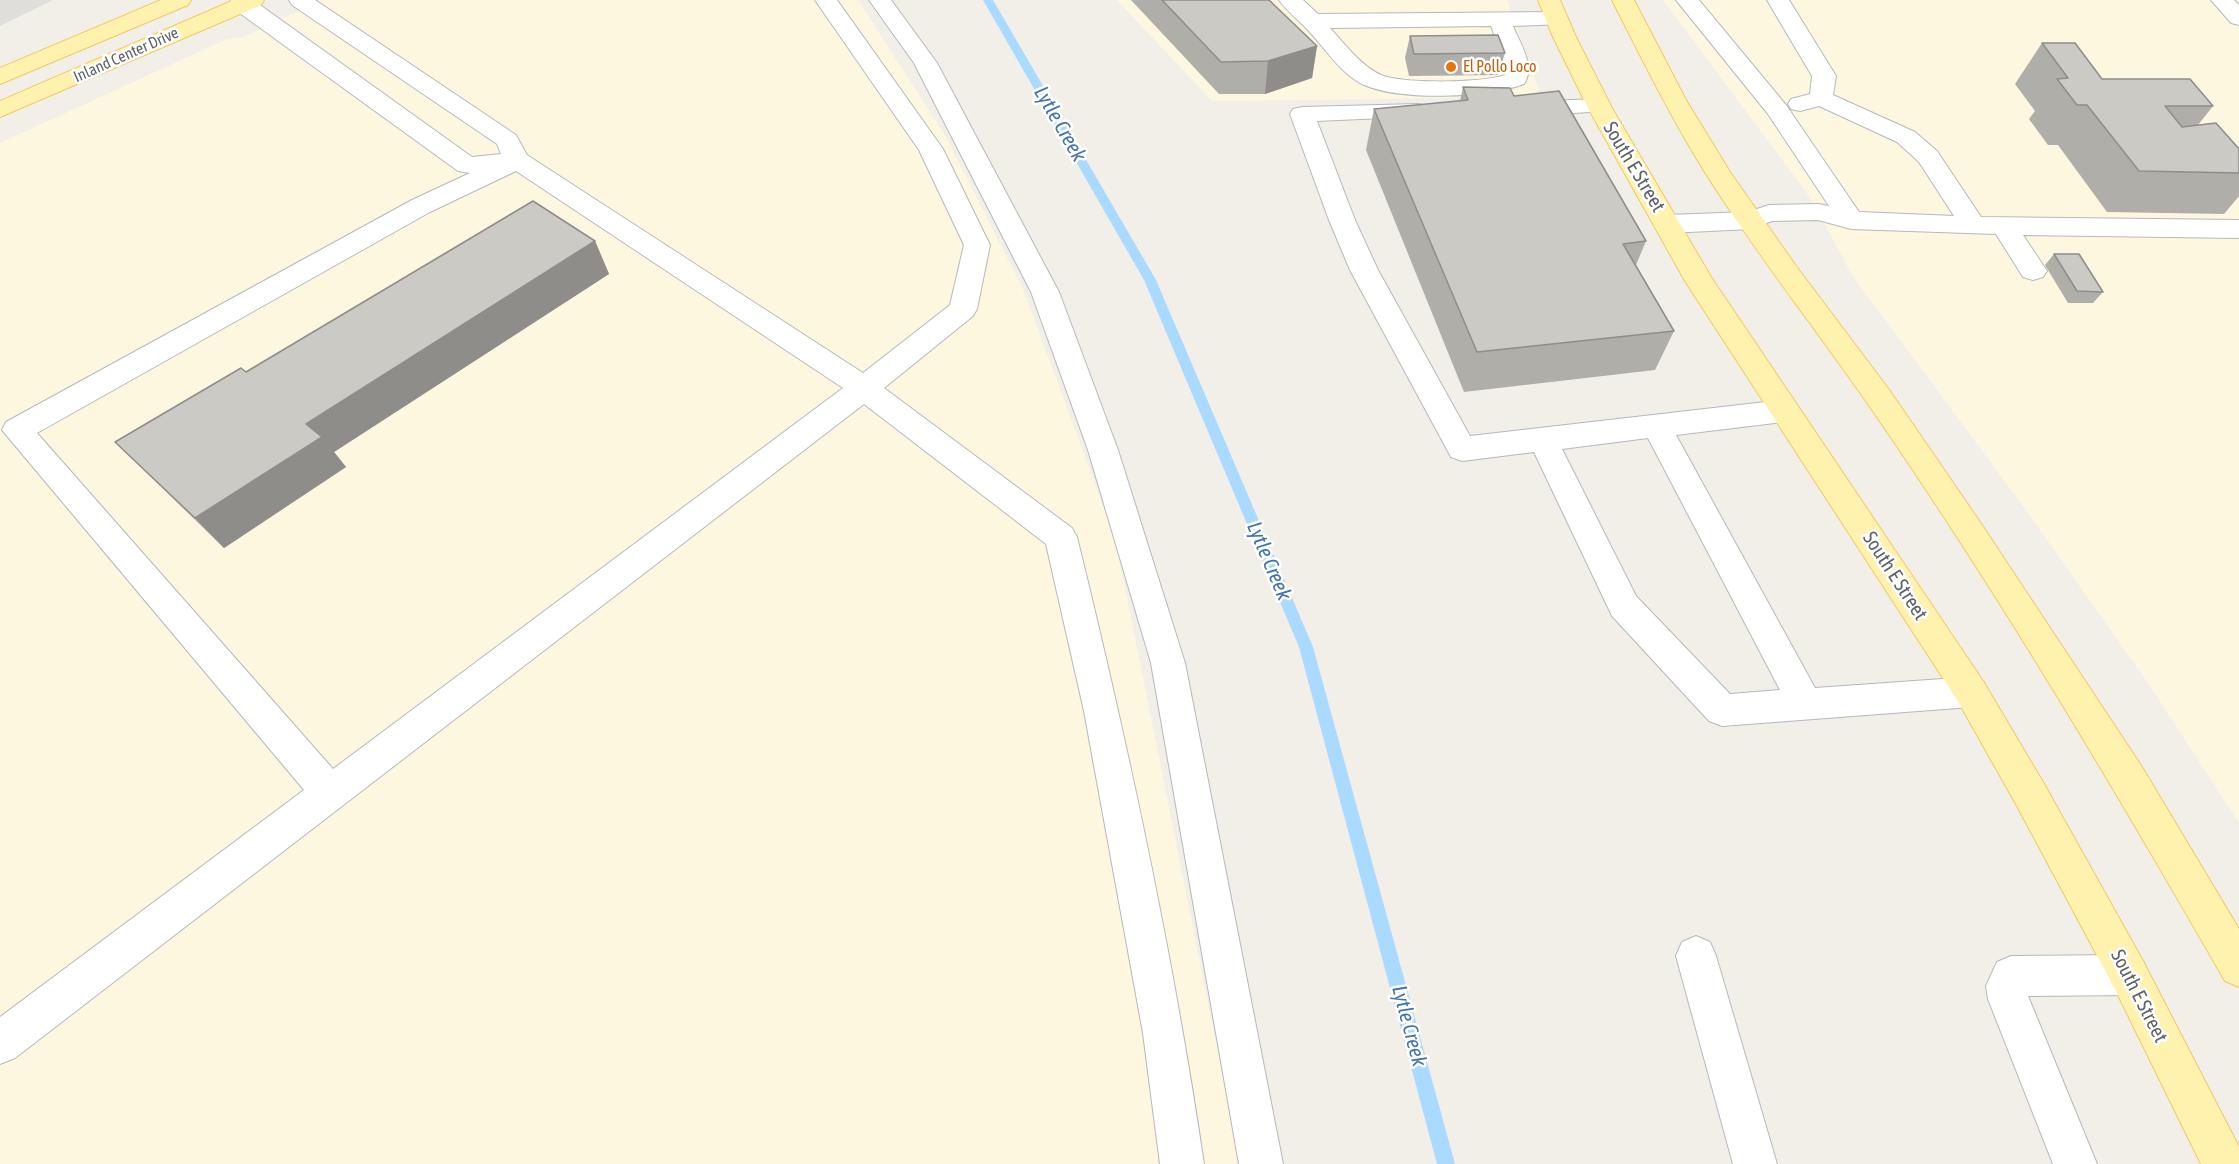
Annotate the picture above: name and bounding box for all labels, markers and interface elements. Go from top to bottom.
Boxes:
street label: Inland Center Drive [70,23,182,87]
place label: El Pollo Loco [1463,57,1537,77]
marker: El Pollo Loco [1444,60,1458,74]
water label: Lytle Creek [1028,82,1092,166]
street label: South E Street [1598,118,1670,216]
water label: Lytle Creek [1241,518,1297,604]
street label: South E Street [1857,527,1933,625]
street label: South E Street [2105,946,2173,1046]
water label: Lytle Creek [1386,983,1432,1069]

